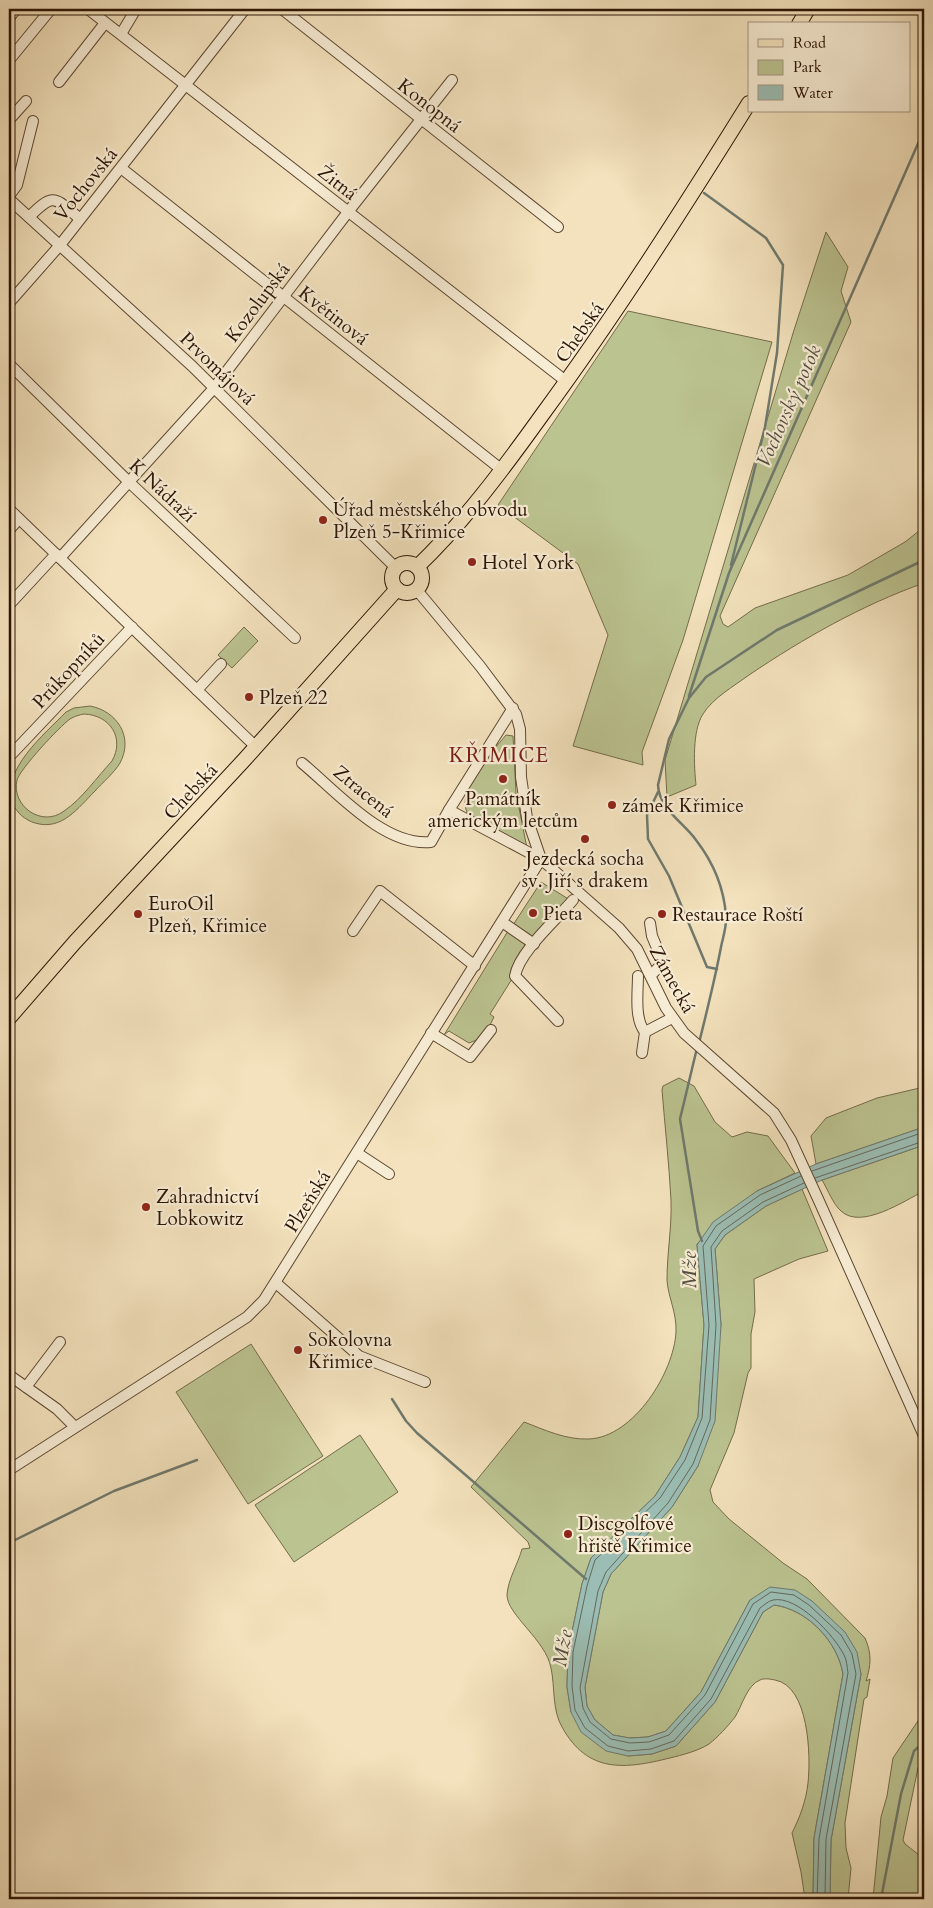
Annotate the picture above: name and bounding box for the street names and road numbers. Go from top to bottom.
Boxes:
street label: Konopná [392,73,467,139]
street label: Vochovská [48,142,124,227]
street label: Žitná [312,159,363,207]
street label: Kozolupská [219,258,296,348]
street label: Květinová [293,280,374,351]
street label: Chebská [550,297,610,368]
street label: Prvomájová [174,326,261,411]
street label: K Nádraží [123,453,201,528]
street label: Průkopníků [27,627,111,715]
street label: Chebská [158,758,224,826]
street label: Ztracená [328,759,399,824]
street label: Zámecká [643,941,701,1018]
street label: Plzeňská [279,1166,337,1238]

